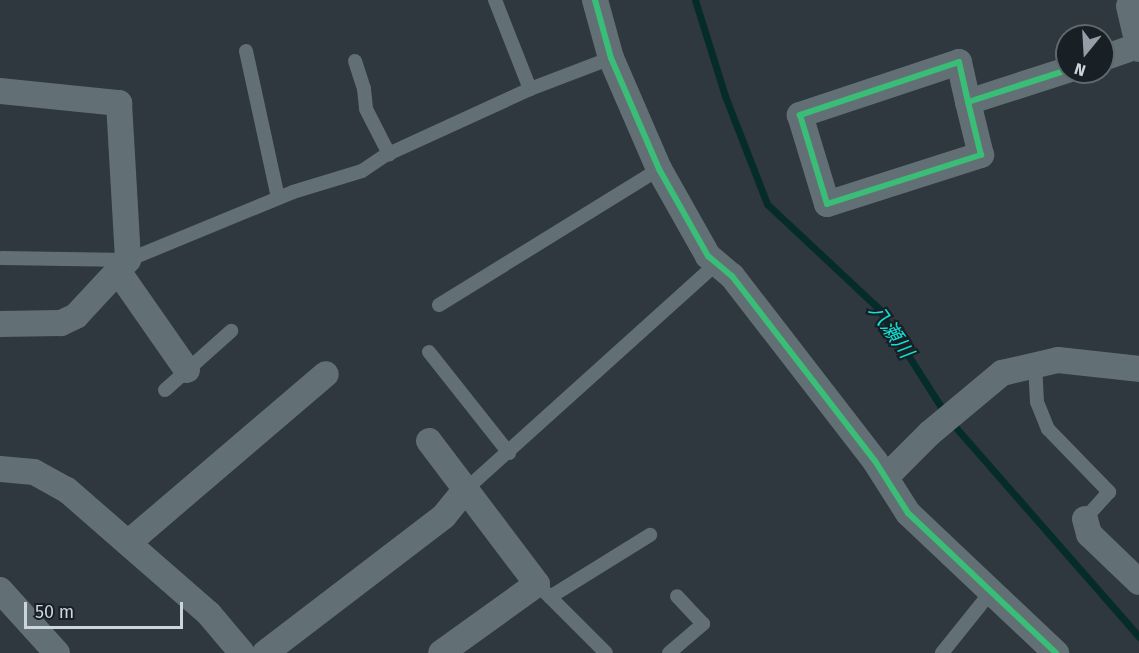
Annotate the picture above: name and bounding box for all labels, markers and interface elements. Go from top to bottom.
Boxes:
north arrow [1055,24,1115,84]
text: N [1072,59,1088,80]
water label: 八瀬川 [864,300,918,362]
scale bar [27,590,186,628]
text: 50 m [35,601,74,623]

